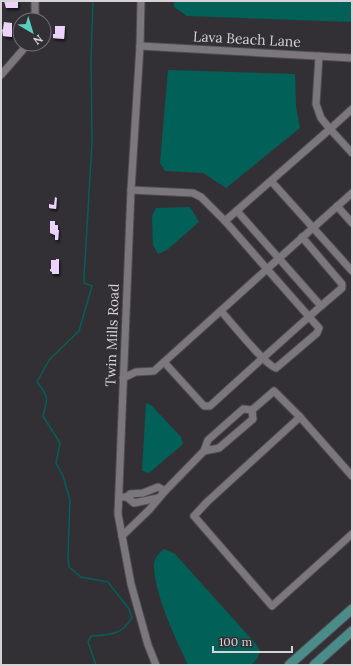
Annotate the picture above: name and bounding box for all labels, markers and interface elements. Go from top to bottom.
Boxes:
north arrow [12,12,52,52]
street label: Lava Beach Lane [193,27,302,51]
text: N [30,32,46,48]
street label: Twin Mills Road [101,283,123,387]
scale bar [213,628,292,654]
text: 100 m [219,634,252,649]

